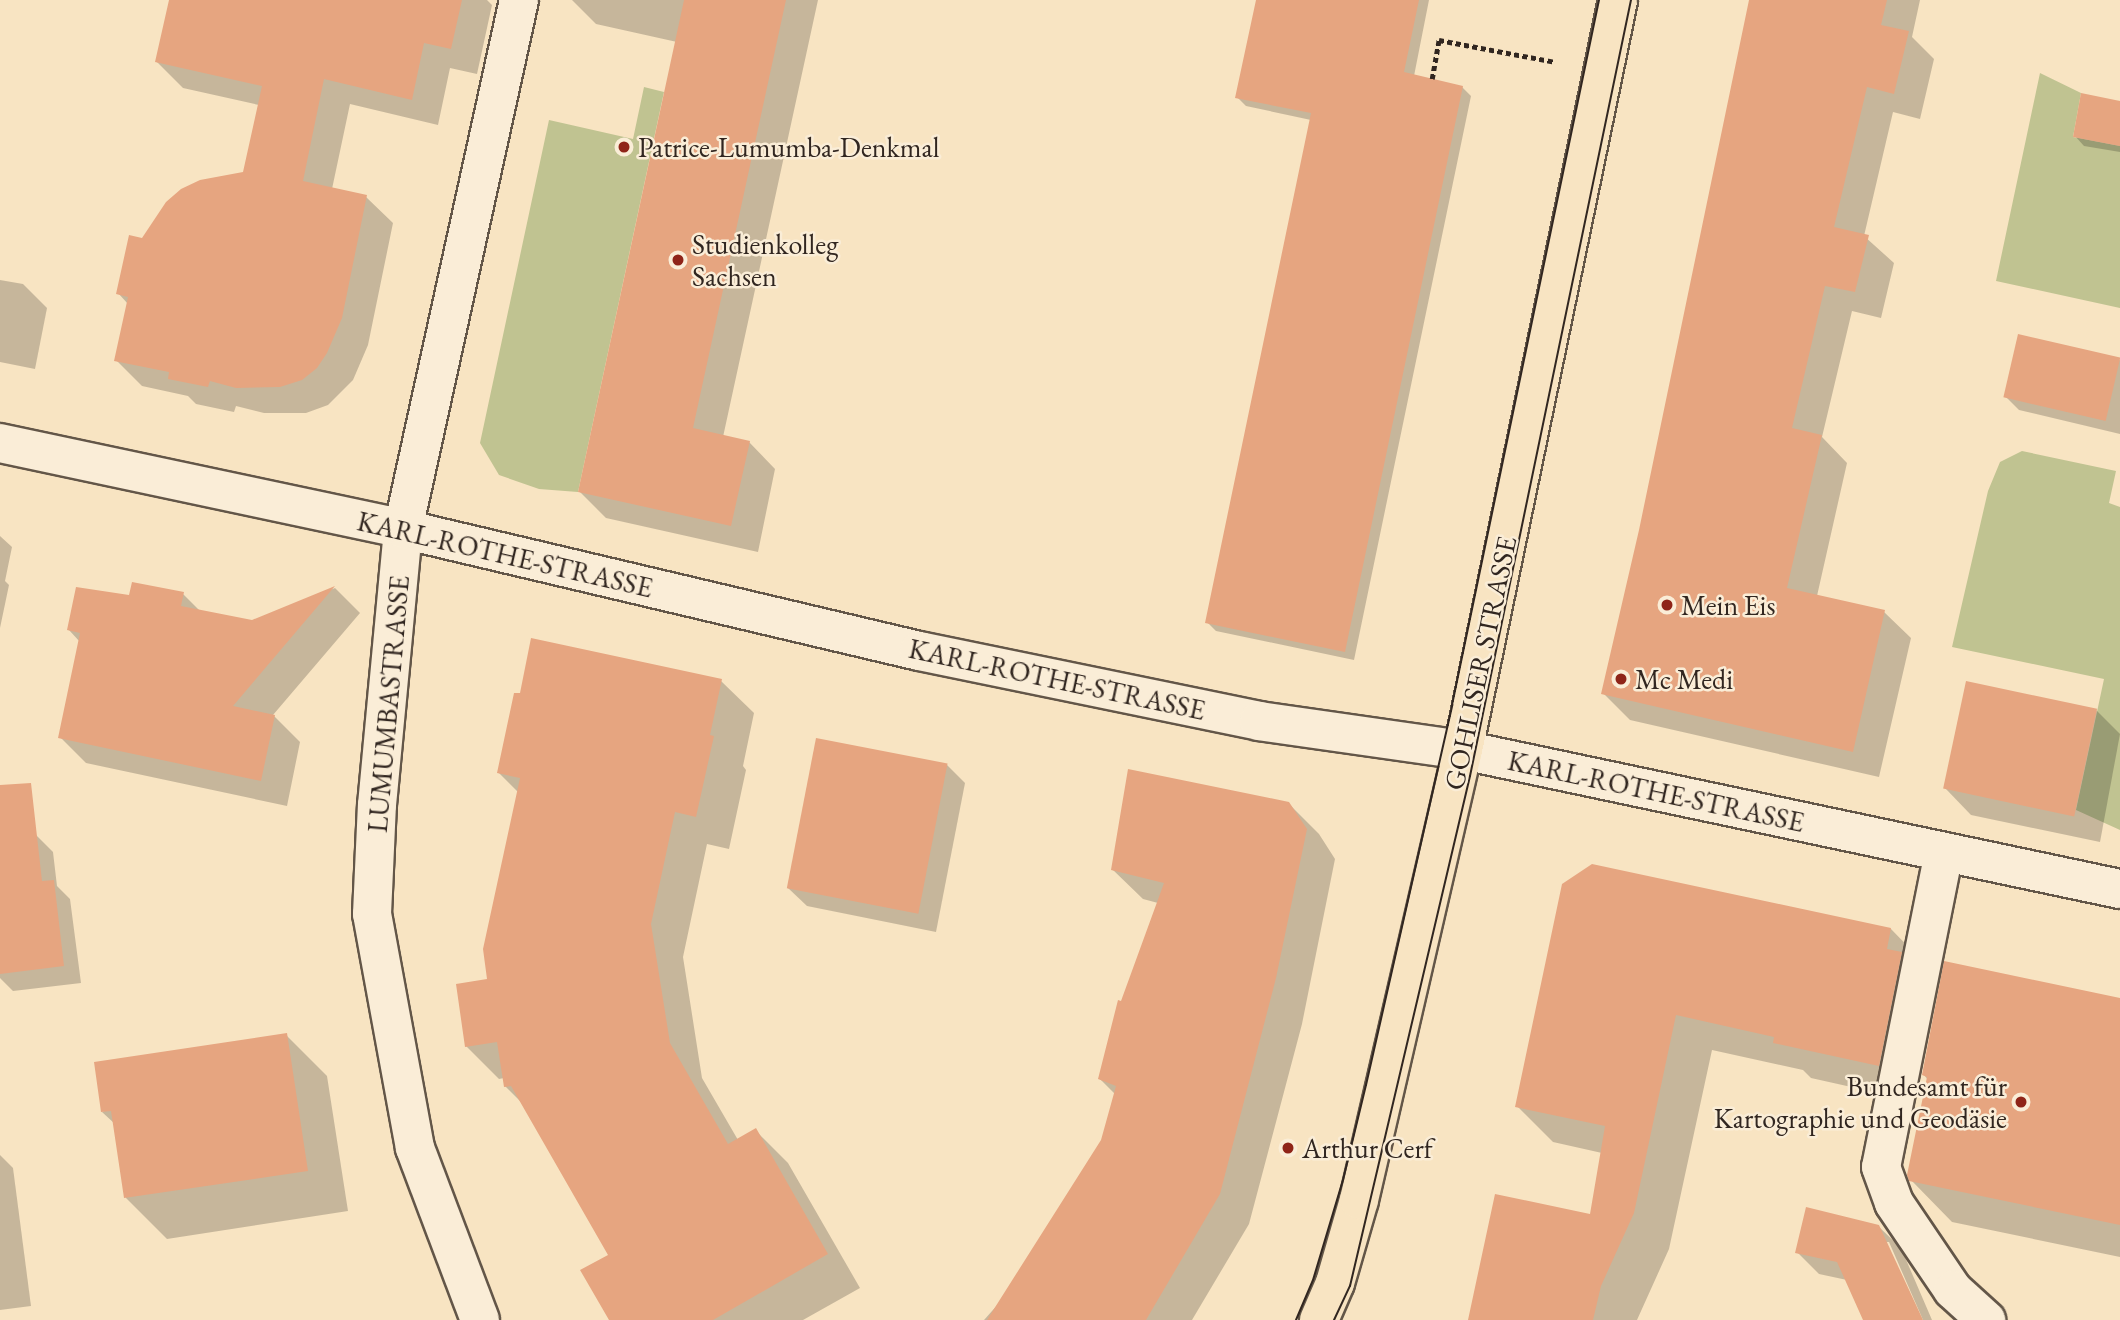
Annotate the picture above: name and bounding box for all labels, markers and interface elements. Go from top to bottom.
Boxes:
place label: Patrice-Lumumba-Denkmal [638,130,939,164]
marker: Patrice-Lumumba-Denkmal [616,139,632,155]
place label: Studienkolleg Sachsen [692,227,838,293]
marker: Studienkolleg Sachsen [670,252,686,268]
street label: KARL-ROTHE-STRASSE [354,504,656,604]
street label: GOHLISER STRASSE [1437,533,1523,793]
street label: LUMUMBASTRASSE [360,574,416,834]
place label: Mein Eis [1681,588,1776,622]
marker: Mein Eis [1659,597,1675,613]
street label: KARL-ROTHE-STRASSE [906,631,1208,727]
place label: Mc Medi [1635,662,1733,696]
marker: Mc Medi [1613,671,1629,687]
street label: KARL-ROTHE-STRASSE [1505,743,1807,839]
place label: Bundesamt für Kartographie und Geodäsie [1714,1069,2007,1135]
marker: Bundesamt für Kartographie und Geodäsie [2013,1094,2029,1110]
place label: Arthur Cerf [1302,1131,1433,1165]
marker: Arthur Cerf [1280,1140,1296,1156]

